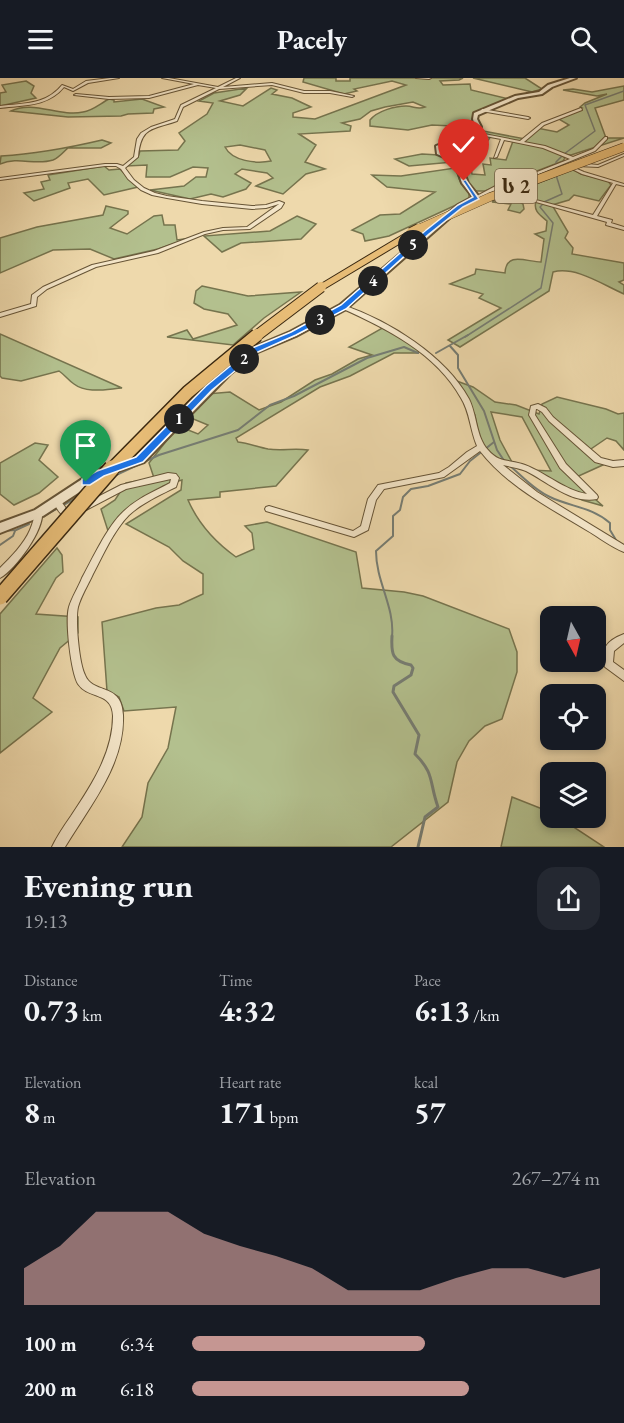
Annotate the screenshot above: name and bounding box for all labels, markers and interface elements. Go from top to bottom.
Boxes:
text: Pacely [277,22,347,57]
icon: menu [24,23,57,56]
icon: search [567,23,600,56]
pin [438,119,489,181]
icon: check [447,128,480,161]
road number: ს 2 [495,169,537,203]
pin: 5 [398,230,428,260]
text: 5 [409,234,417,255]
pin: 4 [358,266,388,296]
text: 4 [369,270,377,291]
pin: 3 [305,305,335,335]
text: 3 [316,309,324,330]
pin: 2 [229,344,259,374]
text: 2 [240,348,248,369]
pin: 1 [164,404,194,434]
text: 1 [175,408,183,429]
pin [60,420,111,482]
icon: arrive [69,429,102,462]
north arrow [540,606,606,672]
map controls [540,606,606,828]
button: locate [540,684,606,750]
button: layers [540,762,606,828]
text: Evening run [24,864,193,907]
button: share [537,867,600,930]
text: 19:13 [24,908,67,934]
text: Distance [24,970,77,991]
text: Time [219,970,252,991]
text: Pace [414,970,441,991]
text: 0.73 [24,991,79,1030]
text: 4:32 [219,991,275,1030]
text: 6:13 [414,991,470,1030]
text: km [79,1005,102,1026]
text: /km [470,1005,500,1026]
text: Elevation [24,1072,82,1093]
text: Heart rate [219,1072,281,1093]
text: kcal [414,1072,438,1093]
text: 8 [24,1093,40,1132]
text: 171 [219,1093,267,1132]
text: 57 [414,1093,446,1132]
text: m [40,1107,56,1128]
text: bpm [267,1107,299,1128]
text: Elevation [24,1165,96,1191]
text: 267–274 m [512,1165,600,1191]
text: 100 m [24,1331,77,1357]
text: 6:34 [120,1331,154,1357]
text: 200 m [24,1376,77,1402]
text: 6:18 [120,1376,154,1402]

